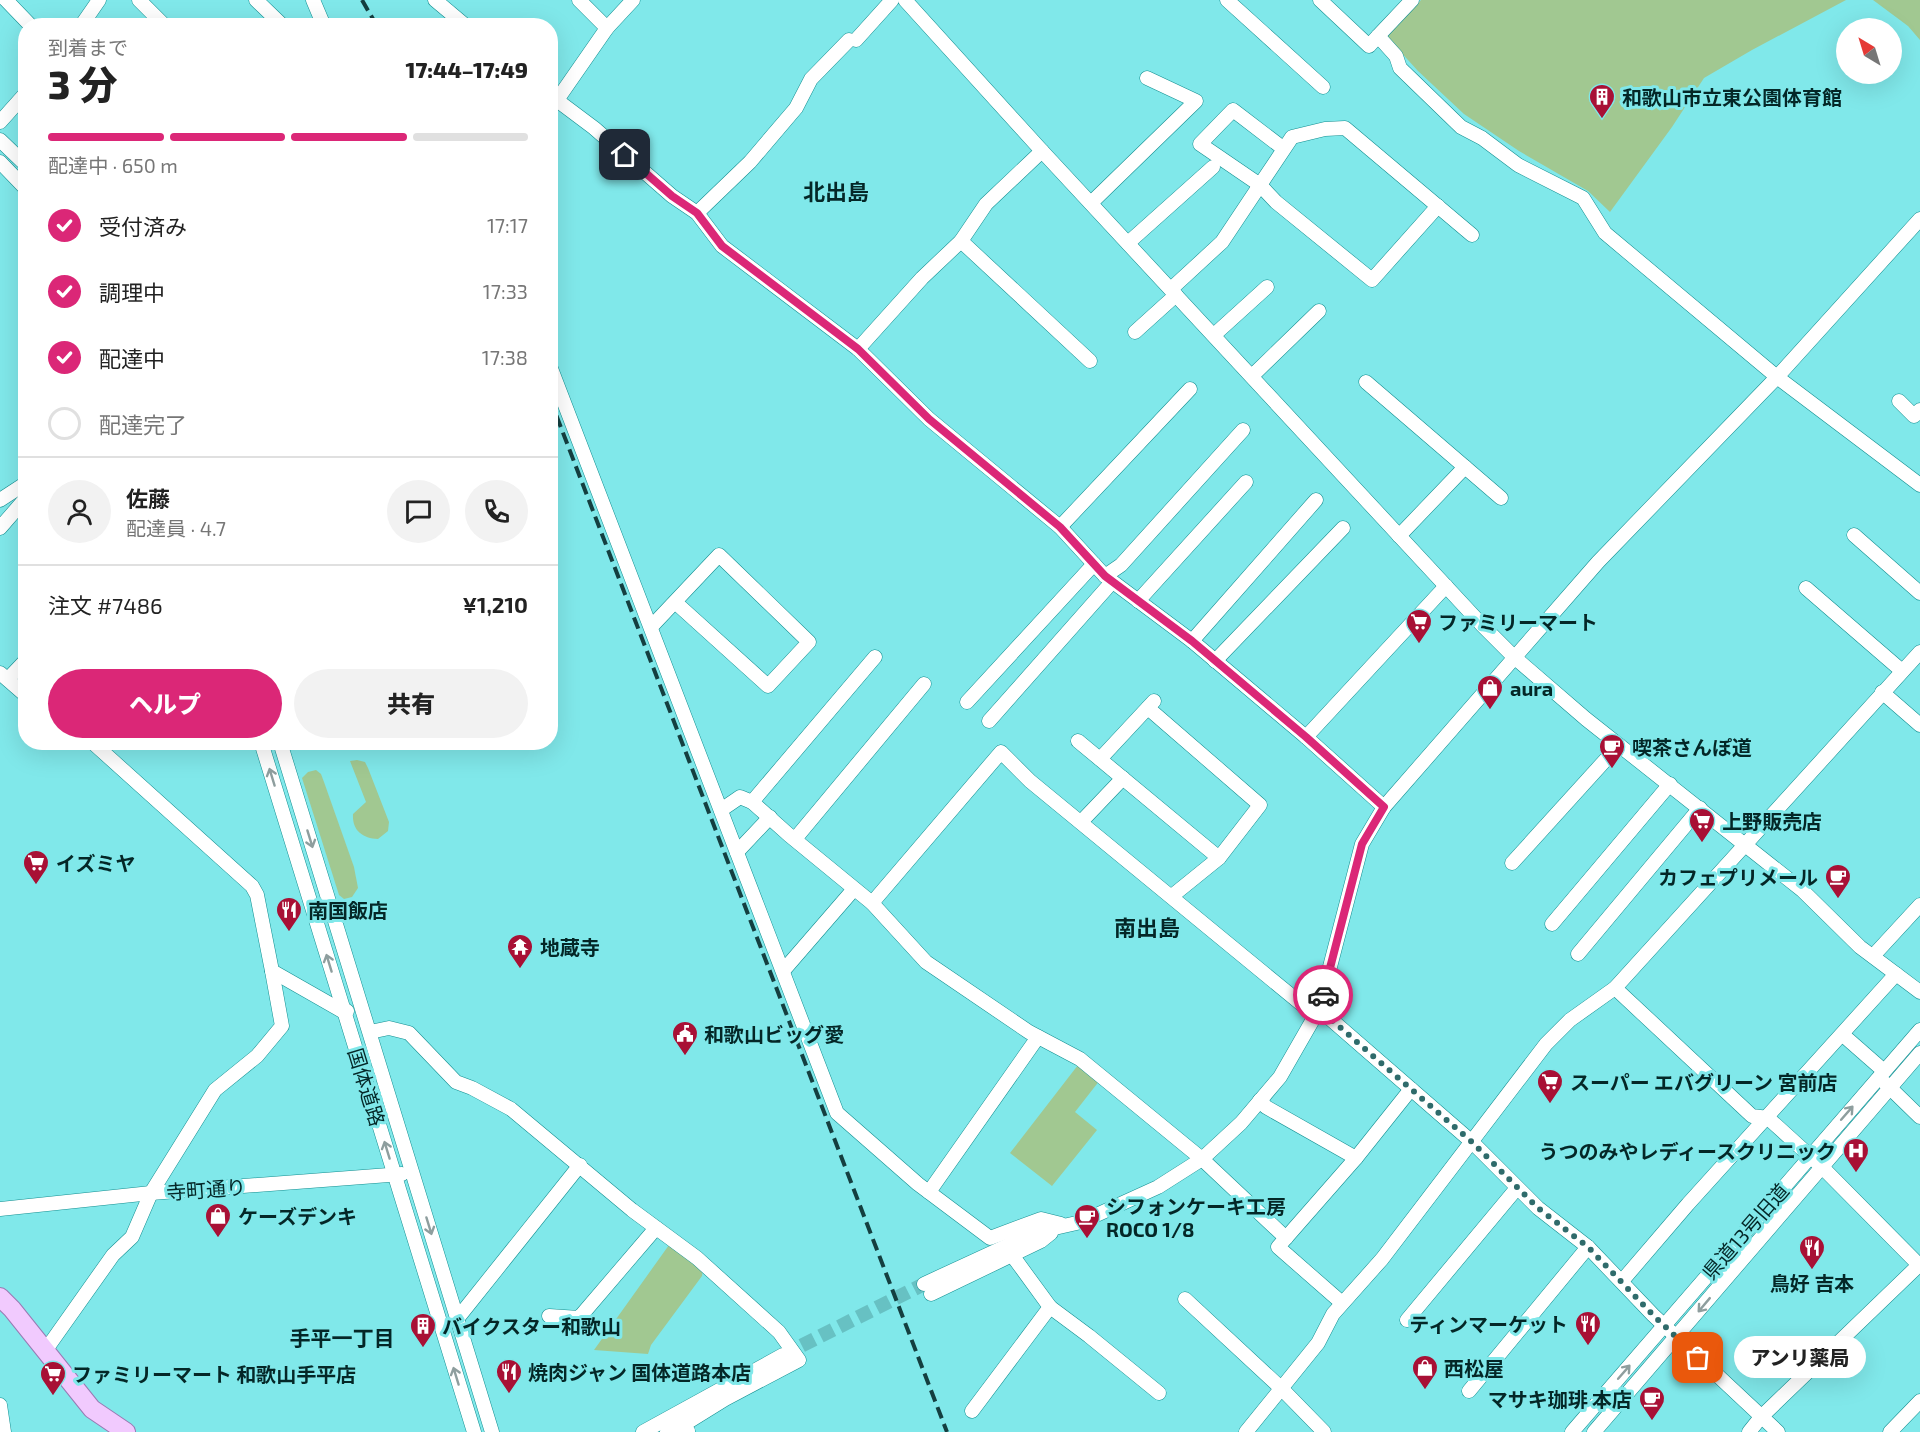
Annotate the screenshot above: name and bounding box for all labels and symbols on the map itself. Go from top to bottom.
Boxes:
north arrow [1836,18,1902,84]
building icon: 和歌山市立東公園体育館 [1587,82,1617,120]
place label: 和歌山市立東公園体育館 [1622,85,1842,109]
pin [599,129,650,180]
district label: 北出島 [803,178,869,204]
supermarket icon: ファミリーマート [1404,607,1434,645]
place label: ファミリーマート [1438,610,1598,634]
shop icon: aura [1475,673,1505,711]
place label: aura [1510,676,1553,700]
cafe icon: 喫茶さんぽ道 [1597,732,1627,770]
place label: 喫茶さんぽ道 [1632,735,1752,759]
one-way arrow [266,768,277,787]
supermarket icon: 上野販売店 [1687,806,1717,844]
place label: 上野販売店 [1722,809,1822,833]
one-way arrow [305,829,316,848]
supermarket icon: イズミヤ [21,848,51,886]
place label: イズミヤ [56,851,135,875]
cafe icon: カフェプリメール [1823,862,1853,900]
place label: カフェプリメール [1658,865,1818,889]
restaurant icon: 南国飯店 [274,895,304,933]
place label: 南国飯店 [308,898,388,922]
district label: 南出島 [1114,914,1180,940]
temple icon: 地蔵寺 [505,932,535,970]
place label: 地蔵寺 [540,935,600,959]
one-way arrow [323,954,334,973]
courier [1293,965,1353,1025]
public building icon: 和歌山ビッグ愛 [670,1019,700,1057]
place label: 和歌山ビッグ愛 [704,1022,844,1046]
street label: 国体道路 [344,1045,390,1129]
supermarket icon: スーパー エバグリーン 宮前店 [1535,1067,1565,1105]
place label: スーパー エバグリーン 宮前店 [1570,1070,1837,1094]
one-way arrow [1840,1106,1854,1121]
hospital icon: うつのみやレディースクリニック [1841,1136,1871,1174]
place label: うつのみやレディースクリニック [1538,1139,1836,1163]
one-way arrow [381,1141,392,1160]
street label: 寺町通り [165,1174,247,1204]
street label: 県道13号旧道 [1697,1178,1793,1284]
place label: シフォンケーキ工房 ROCO 1/8 [1106,1194,1286,1241]
shop icon: ケーズデンキ [203,1201,233,1239]
cafe icon: シフォンケーキ工房 ROCO 1/8 [1072,1202,1102,1240]
place label: ケーズデンキ [238,1204,357,1228]
one-way arrow [424,1216,435,1235]
restaurant icon: 鳥好 吉本 [1797,1233,1827,1271]
place label: 鳥好 吉本 [1770,1271,1854,1295]
one-way arrow [1698,1297,1711,1313]
restaurant icon: ティンマーケット [1573,1309,1603,1347]
building icon: バイクスター和歌山 [408,1311,438,1349]
place label: ティンマーケット [1409,1312,1568,1336]
place label: バイクスター和歌山 [442,1314,621,1338]
district label: 手平一丁目 [290,1325,395,1350]
pin [1672,1332,1723,1383]
callout: アンリ薬局 [1734,1337,1866,1379]
shop icon: 西松屋 [1410,1353,1440,1391]
place label: 西松屋 [1444,1356,1504,1380]
restaurant icon: 焼肉ジャン 国体道路本店 [494,1357,524,1395]
supermarket icon: ファミリーマート 和歌山手平店 [38,1359,68,1397]
place label: 焼肉ジャン 国体道路本店 [528,1360,751,1384]
place label: ファミリーマート 和歌山手平店 [72,1362,356,1386]
one-way arrow [1617,1365,1631,1380]
one-way arrow [450,1367,461,1386]
cafe icon: マサキ珈琲 本店 [1637,1384,1667,1422]
place label: マサキ珈琲 本店 [1488,1387,1632,1411]

